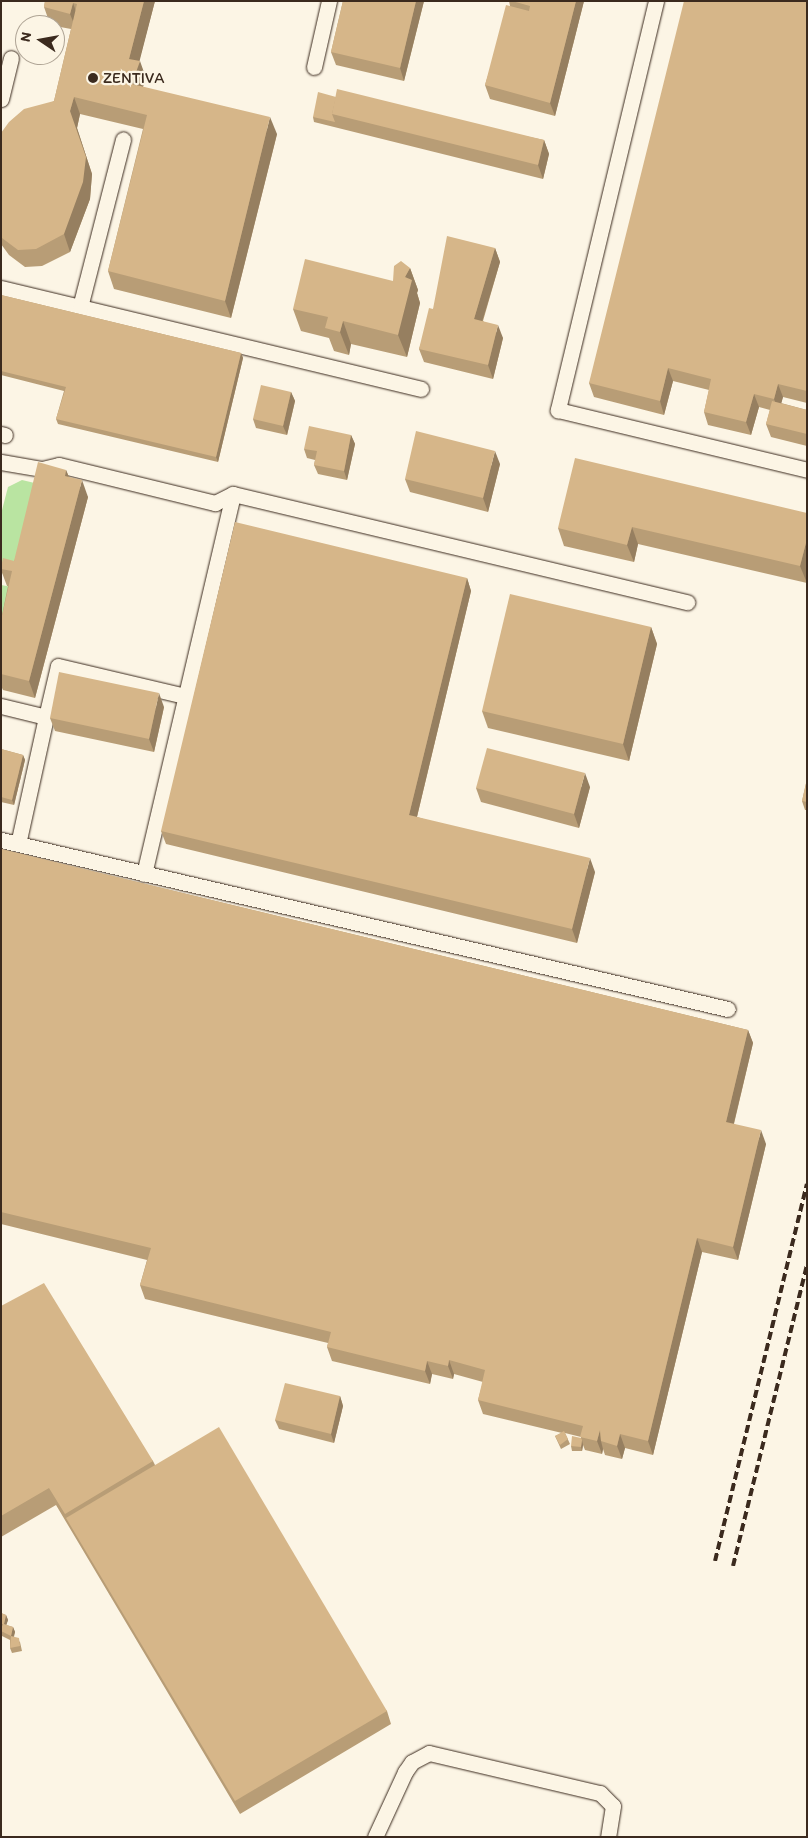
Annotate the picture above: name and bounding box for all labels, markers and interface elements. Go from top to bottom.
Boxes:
north arrow [15,15,65,65]
text: N [17,31,35,43]
place label: ZENTIVA [103,68,165,88]
marker: ZENTIVA [87,72,99,84]

